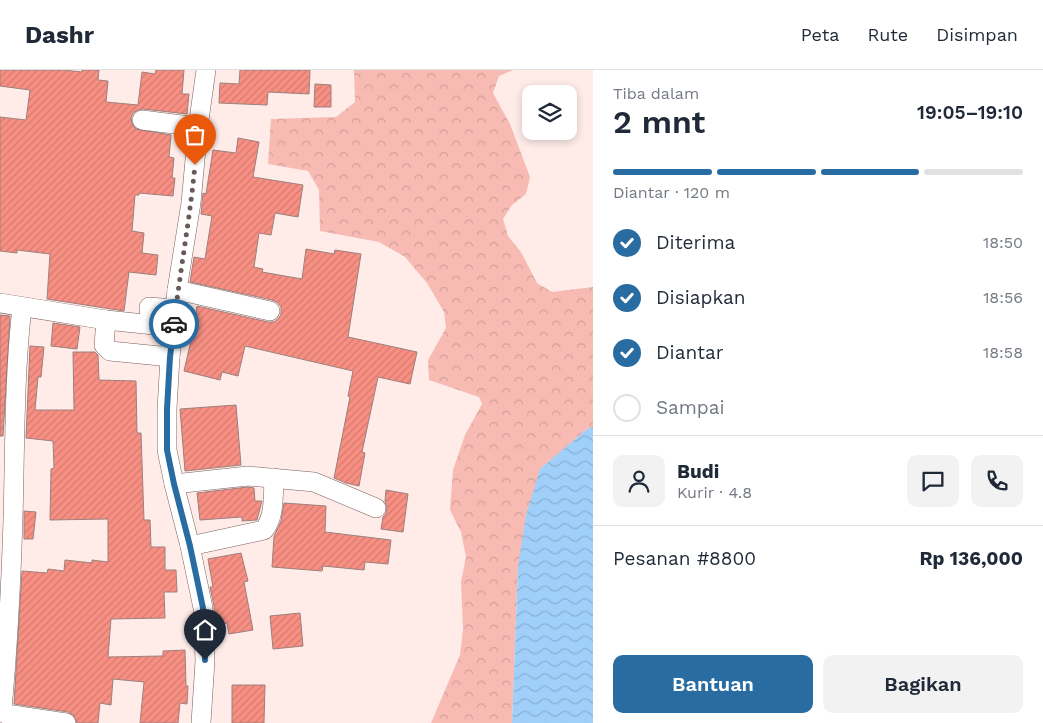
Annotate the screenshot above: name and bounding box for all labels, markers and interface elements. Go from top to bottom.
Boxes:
text: Dashr [25,21,94,49]
text: Peta [801,24,839,45]
text: Rute [867,24,908,45]
text: Disimpan [936,24,1018,45]
text: Tiba dalam [613,84,699,103]
map controls [522,85,577,140]
button: layers [522,85,577,140]
text: 19:05–19:10 [917,101,1023,124]
text: 2 mnt [613,103,705,141]
pin [174,114,216,165]
icon: bag [181,121,209,149]
text: Diantar · 120 m [613,183,730,202]
icon: check [613,229,641,257]
text: Diterima [656,231,735,254]
text: 18:50 [983,233,1023,252]
icon: check [613,284,641,312]
text: Disiapkan [656,286,746,309]
text: 18:56 [983,288,1023,307]
courier [149,299,199,349]
icon: car [160,310,188,338]
icon: check [613,339,641,367]
text: Diantar [656,341,724,364]
text: 18:58 [983,343,1023,362]
text: Sampai [656,396,725,419]
button: person [613,455,665,507]
button: chat [907,455,959,507]
button: phone [971,455,1023,507]
text: Budi [677,460,719,483]
text: Kurir · 4.8 [677,483,752,502]
text: Pesanan #8800 [613,547,756,570]
text: Rp 136,000 [920,547,1023,570]
pin [184,609,226,660]
icon: home [191,616,219,644]
button: Bantuan [613,655,813,713]
button: Bagikan [823,655,1023,713]

